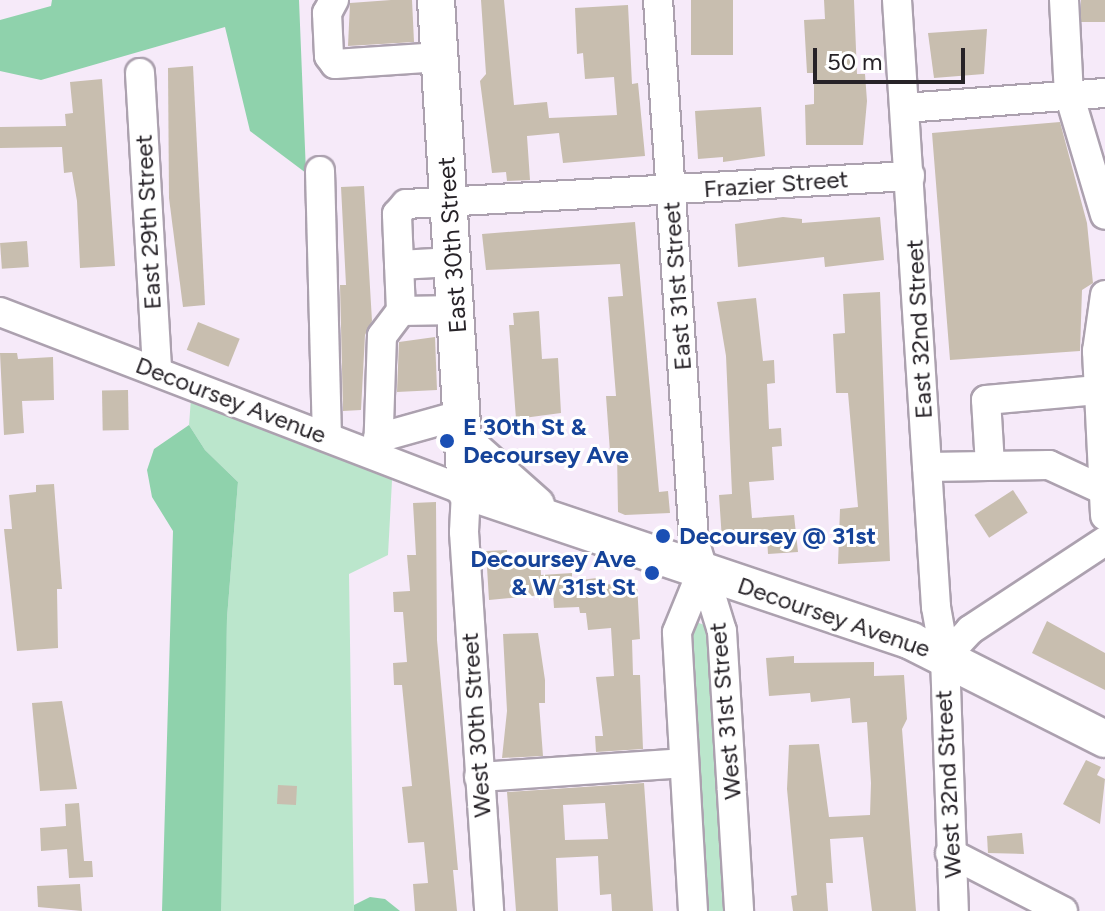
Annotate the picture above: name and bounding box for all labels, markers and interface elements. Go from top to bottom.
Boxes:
scale bar [817,32,969,82]
text: 50 m [827,47,883,76]
street label: East 29th Street [129,134,167,310]
street label: East 30th Street [431,156,473,334]
street label: Frazier Street [703,165,849,203]
street label: East 31st Street [657,201,697,371]
street label: East 32nd Street [900,239,938,419]
street label: Decoursey Avenue [132,350,330,450]
place label: E 30th St & Decoursey Ave [463,413,629,469]
marker: E 30th St & Decoursey Ave [438,432,456,450]
place label: Decoursey @ 31st [679,522,876,550]
marker: Decoursey @ 31st [654,527,672,545]
place label: Decoursey Ave & W 31st St [470,545,636,601]
marker: Decoursey Ave & W 31st St [643,564,661,582]
street label: Decoursey Avenue [734,571,934,663]
street label: West 31st Street [703,621,747,801]
street label: West 30th Street [455,632,497,818]
street label: West 32nd Street [929,689,967,879]

